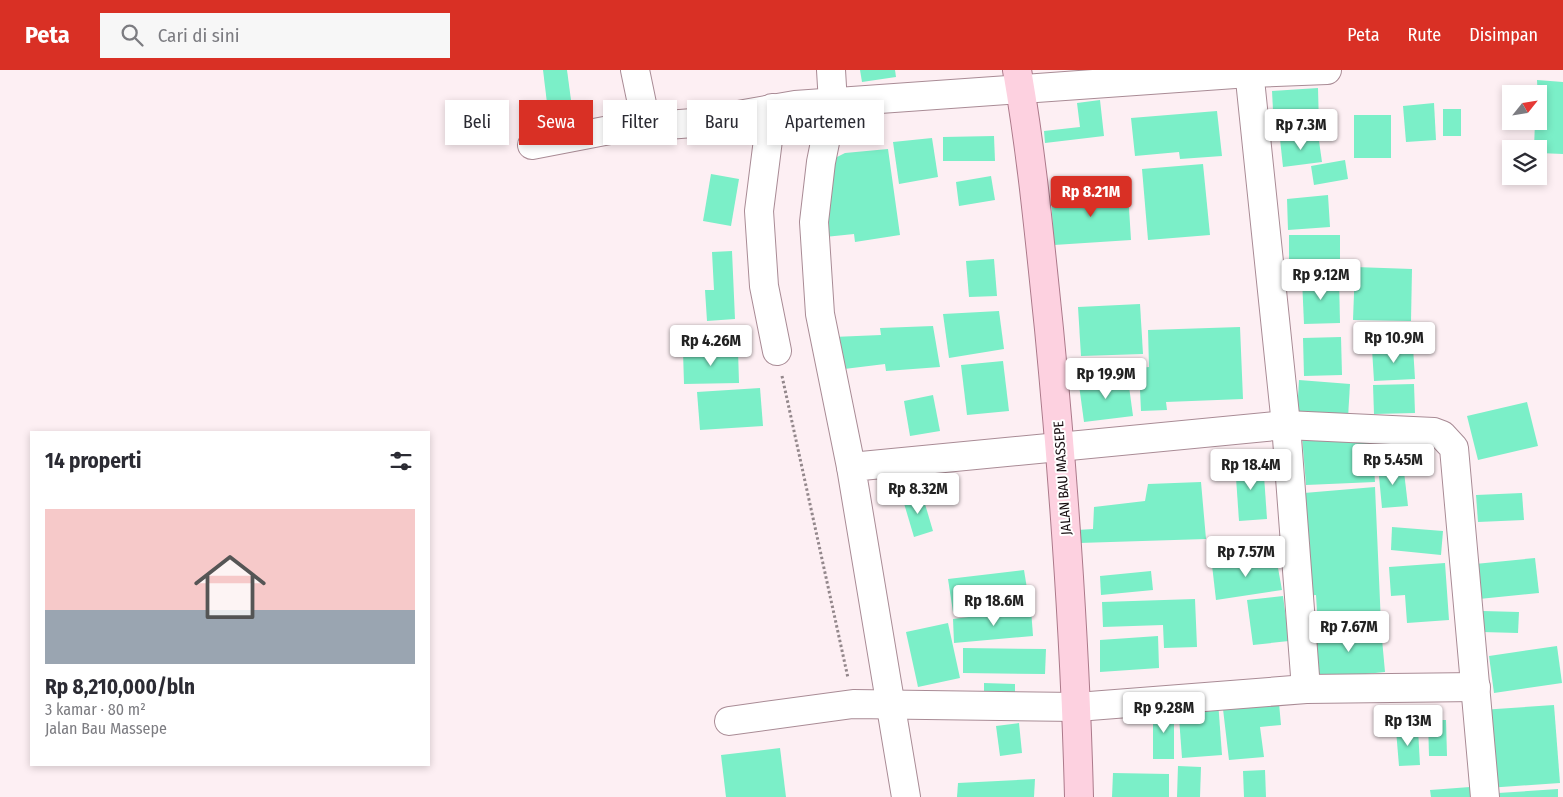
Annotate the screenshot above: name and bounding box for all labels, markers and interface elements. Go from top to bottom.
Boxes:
search box [100,13,450,58]
text: Peta [25,21,70,49]
icon: search [118,21,146,49]
text: Cari di sini [158,24,239,47]
text: Peta [1347,24,1379,46]
text: Rute [1407,24,1441,46]
text: Disimpan [1469,24,1538,46]
north arrow [1502,85,1548,130]
map controls [1502,85,1547,185]
chip: Beli [445,100,509,145]
chip: Sewa [519,100,593,145]
chip: Filter [603,100,677,145]
chip: Baru [687,100,757,145]
chip: Apartemen [767,100,884,145]
pin: Rp 7.3M [1255,108,1347,151]
text: Rp 7.3M [1276,115,1326,134]
button: layers [1502,140,1547,185]
pin: Rp 8.21M [1039,176,1143,218]
text: Rp 8.21M [1062,182,1120,201]
pin: Rp 9.12M [1269,258,1373,301]
text: Rp 9.12M [1292,265,1350,284]
pin: Rp 10.9M [1342,322,1446,364]
pin: Rp 4.26M [659,324,763,367]
text: Rp 10.9M [1364,328,1424,347]
text: Rp 4.26M [681,331,741,350]
pin: Rp 19.9M [1054,358,1158,400]
text: Rp 19.9M [1076,364,1136,383]
street label: JALAN BAU MASSEPE [1050,420,1075,536]
pin: Rp 5.45M [1341,444,1445,486]
icon: filters [387,447,415,475]
text: 14 properti [45,448,141,474]
pin: Rp 18.4M [1199,448,1303,491]
text: Rp 5.45M [1363,450,1423,469]
text: Rp 18.4M [1221,455,1281,474]
pin: Rp 8.32M [866,472,970,515]
text: Rp 8.32M [888,479,948,498]
pin: Rp 7.57M [1194,536,1298,578]
icon: home [185,542,275,632]
text: Rp 7.57M [1217,542,1275,561]
pin: Rp 18.6M [942,584,1046,627]
text: Rp 18.6M [964,591,1024,610]
pin: Rp 7.67M [1297,610,1401,653]
text: Rp 7.67M [1320,617,1378,636]
text: Rp 8,210,000/bln [45,674,195,700]
pin: Rp 9.28M [1112,692,1216,734]
text: Rp 9.28M [1134,698,1194,717]
text: 3 kamar · 80 m² [45,700,146,719]
pin: Rp 13M [1367,704,1449,747]
text: Rp 13M [1385,711,1431,730]
text: Jalan Bau Massepe [45,719,167,738]

